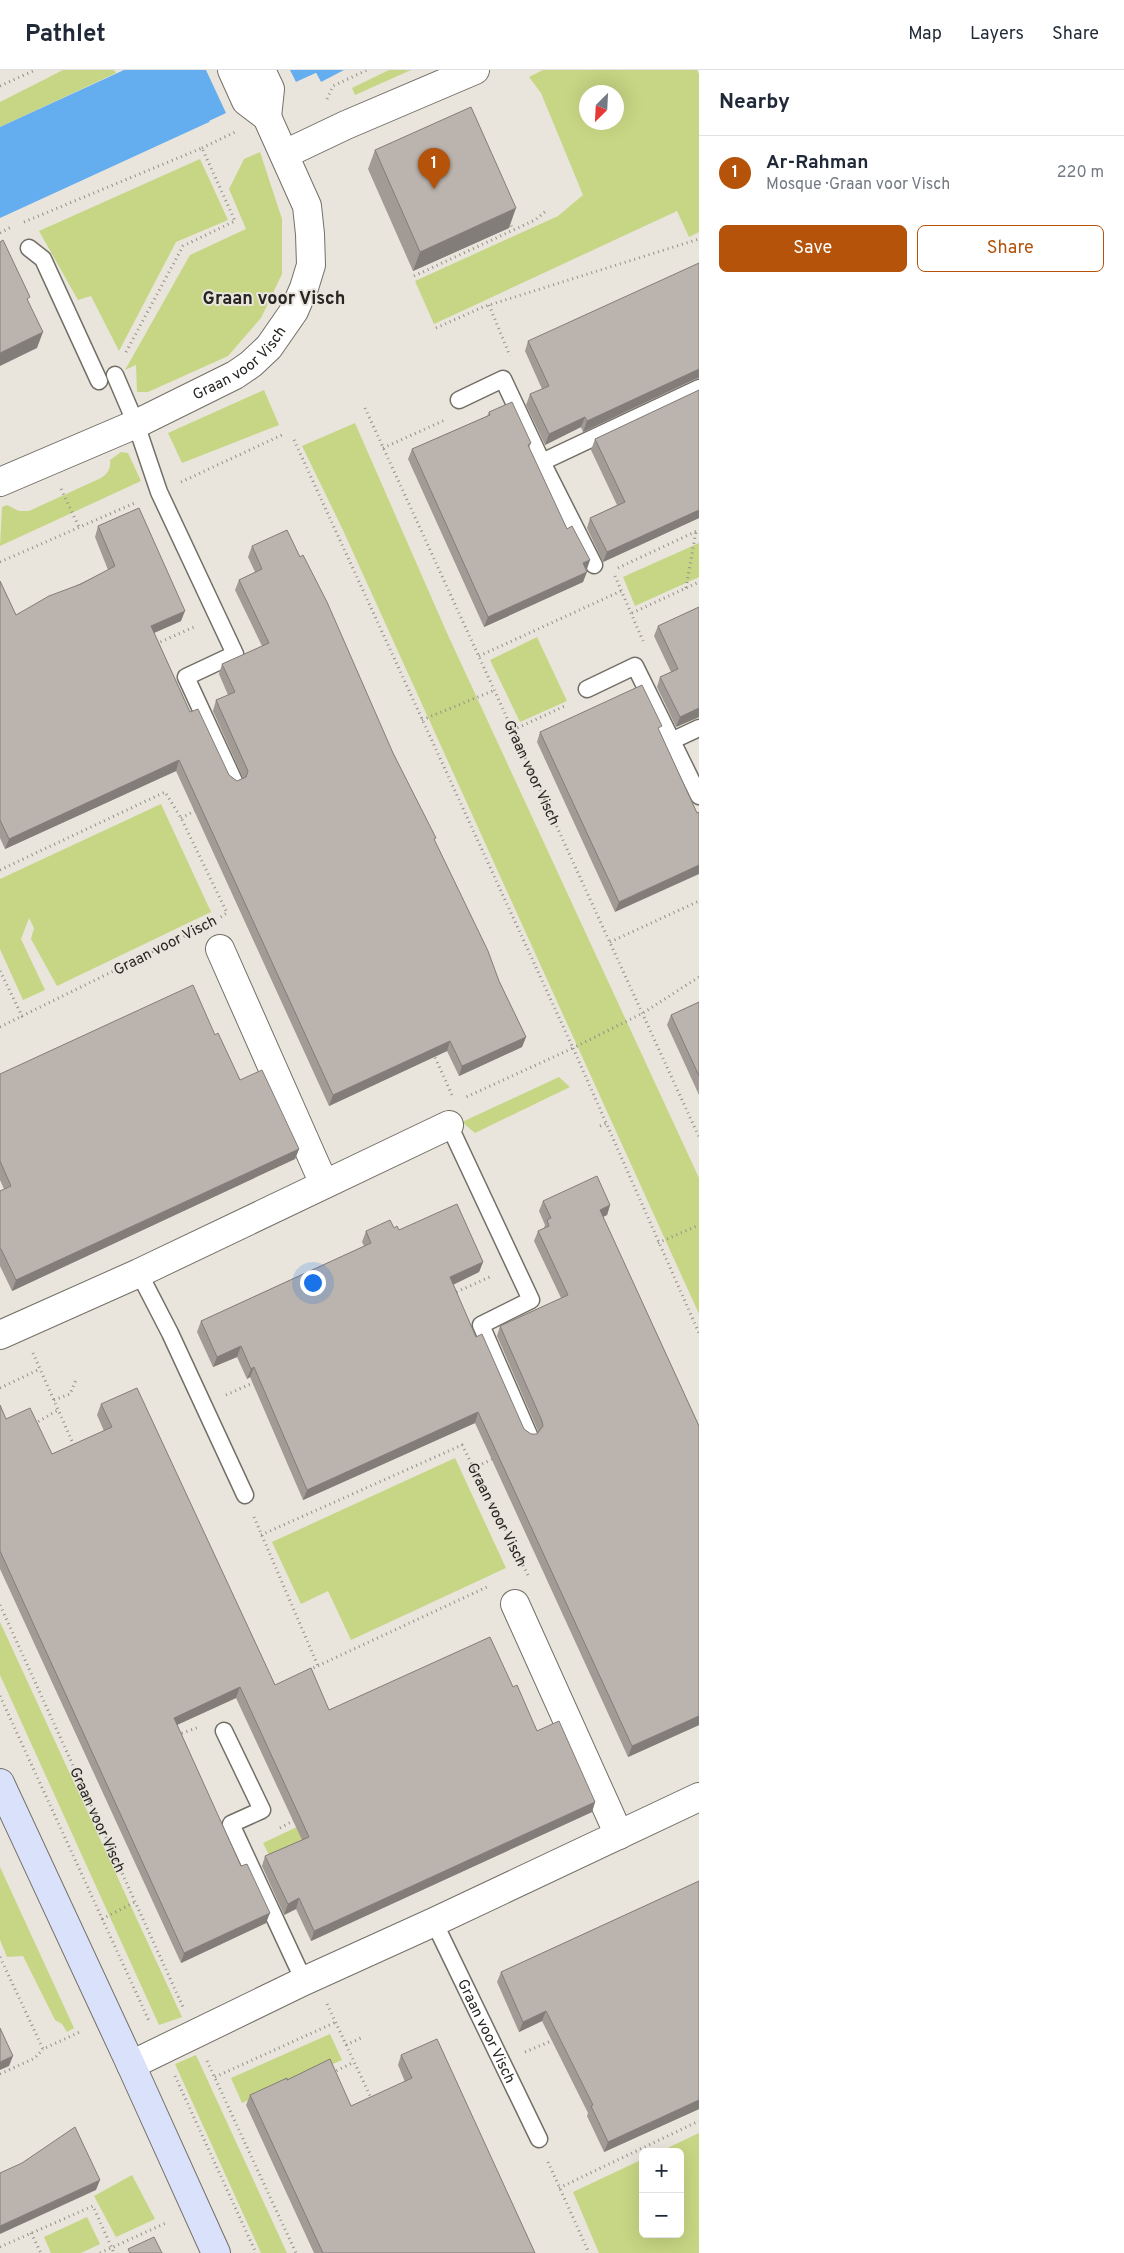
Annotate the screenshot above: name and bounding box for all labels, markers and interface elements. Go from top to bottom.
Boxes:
text: Pathlet [25,20,106,50]
text: Map [908,23,942,46]
text: Layers [970,23,1024,46]
text: Share [1052,23,1099,46]
north arrow [579,85,624,130]
text: Nearby [719,89,790,116]
pin: 1 [418,148,450,189]
text: Ar-Rahman [766,151,868,175]
text: 1 [732,163,738,183]
text: 220 m [1057,163,1104,183]
text: Mosque · Graan voor Visch [766,175,950,195]
button: Save [719,225,907,272]
button: Share [917,225,1104,272]
district label: Graan voor Visch [203,288,345,311]
street label: Graan voor Visch [190,323,291,405]
street label: Graan voor Visch [498,718,563,829]
street label: Graan voor Visch [111,912,221,981]
your location [300,1270,326,1296]
street label: Graan voor Visch [462,1460,530,1570]
street label: Graan voor Visch [64,1765,129,1876]
street label: Graan voor Visch [452,1976,519,2087]
map controls [639,2148,684,2238]
button: + [639,2148,684,2193]
button: − [639,2193,684,2238]

